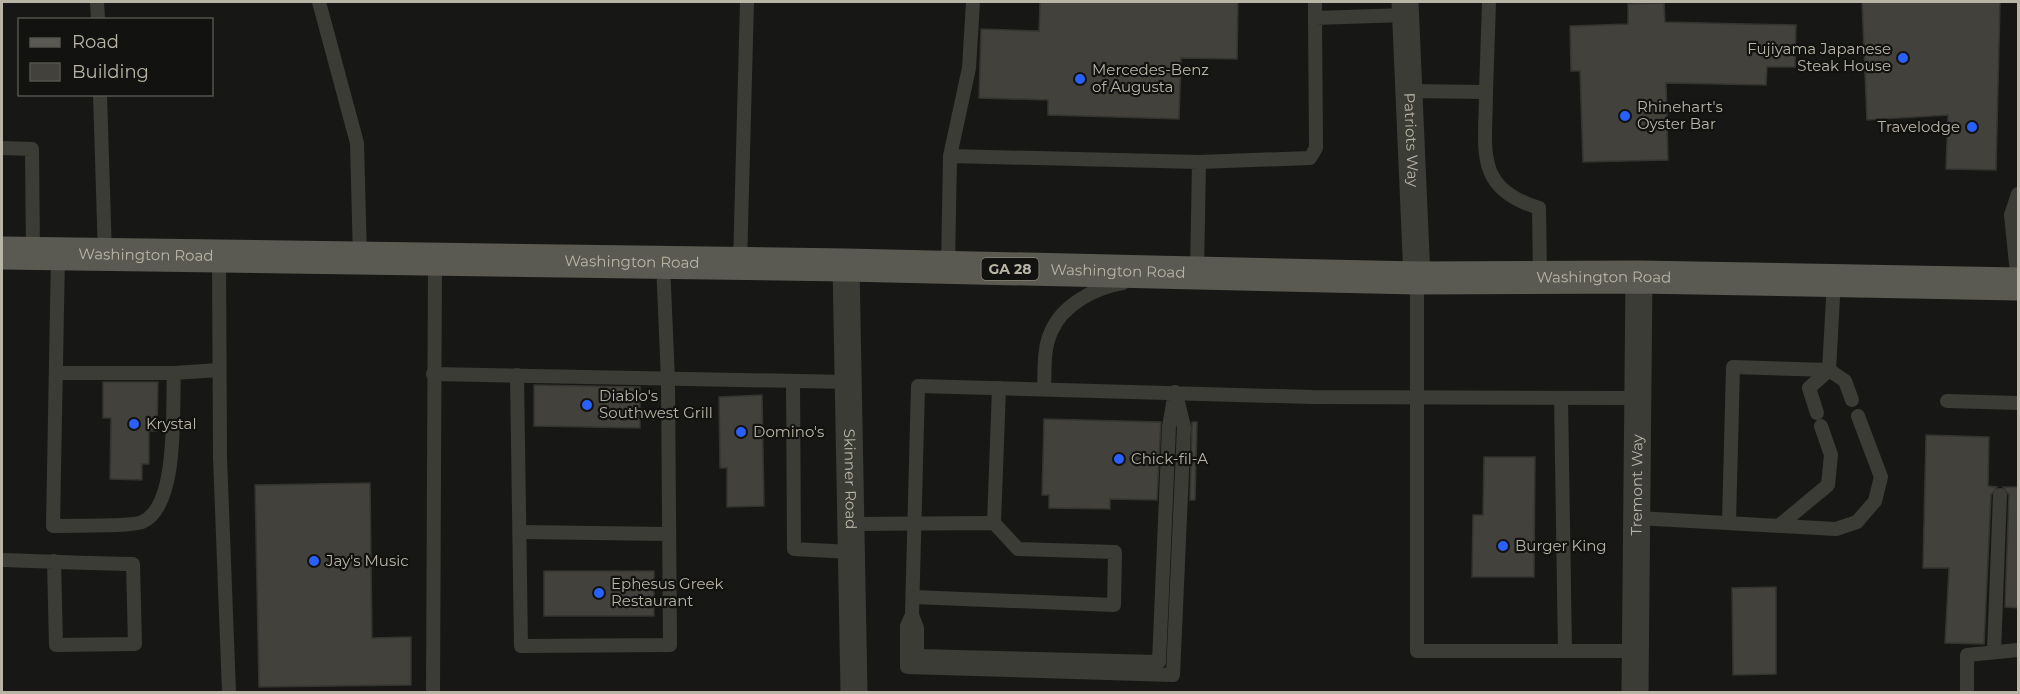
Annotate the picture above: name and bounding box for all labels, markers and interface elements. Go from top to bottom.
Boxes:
legend [18,18,213,96]
text: Road [72,31,119,53]
place label: Fujiyama Japanese Steak House [1747,39,1891,75]
marker: Fujiyama Japanese Steak House [1896,51,1910,65]
place label: Mercedes-Benz of Augusta [1092,60,1209,96]
text: Building [72,61,149,83]
marker: Mercedes-Benz of Augusta [1073,72,1087,86]
street label: Patriots Way [1400,92,1423,188]
place label: Rhinehart's Oyster Bar [1637,97,1723,133]
marker: Rhinehart's Oyster Bar [1618,109,1632,123]
place label: Travelodge [1878,117,1960,136]
marker: Travelodge [1965,120,1979,134]
street label: Washington Road [78,244,214,265]
street label: Washington Road [564,251,700,272]
road number: GA 28 [982,258,1038,280]
street label: Washington Road [1050,260,1186,282]
street label: Washington Road [1536,267,1672,287]
place label: Diablo's Southwest Grill [599,386,713,422]
marker: Diablo's Southwest Grill [580,398,594,412]
place label: Krystal [146,414,196,433]
marker: Krystal [127,417,141,431]
place label: Domino's [753,422,824,441]
marker: Domino's [734,425,748,439]
street label: Skinner Road [840,428,861,530]
street label: Tremont Way [1627,433,1646,536]
place label: Chick-fil-A [1131,449,1208,468]
marker: Chick-fil-A [1112,452,1126,466]
place label: Burger King [1515,536,1607,555]
marker: Burger King [1496,539,1510,553]
place label: Jay's Music [325,551,409,570]
marker: Jay's Music [307,554,321,568]
place label: Ephesus Greek Restaurant [611,574,724,610]
marker: Ephesus Greek Restaurant [592,586,606,600]

